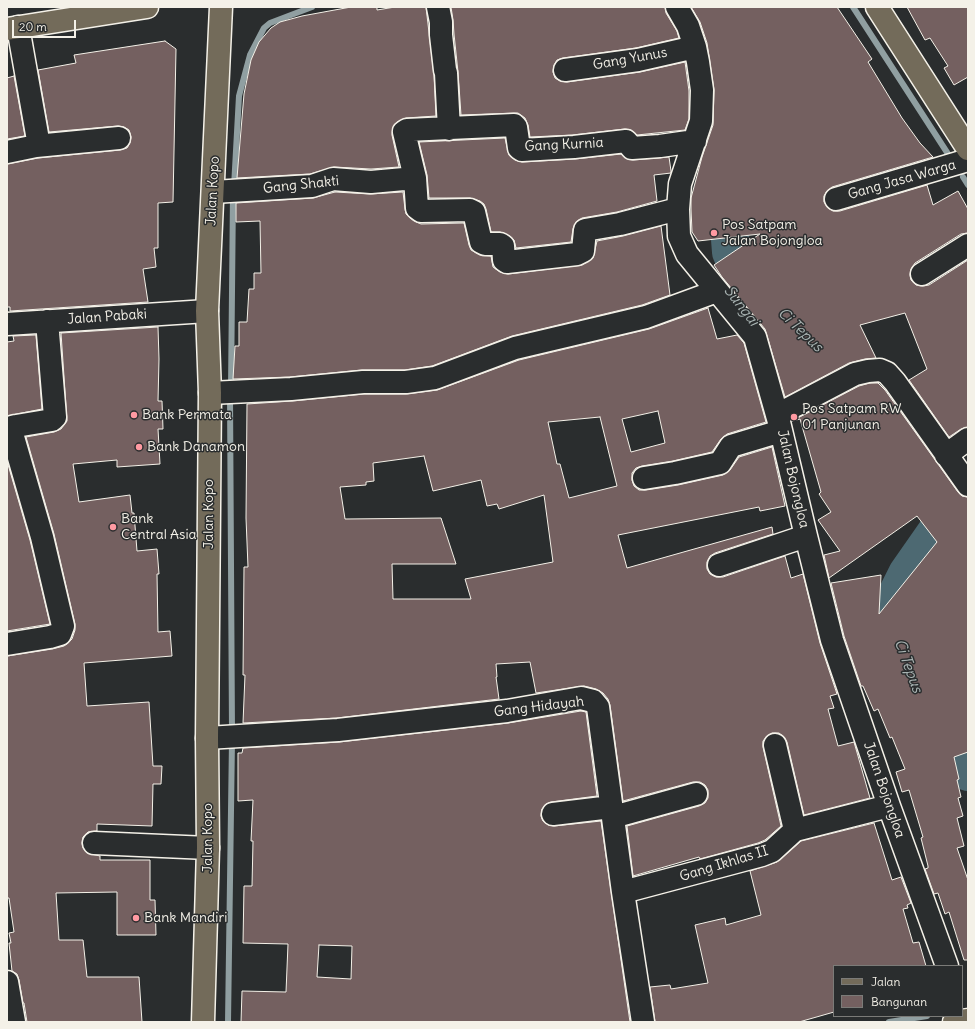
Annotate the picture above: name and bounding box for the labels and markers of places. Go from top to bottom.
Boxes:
place label: Pos Satpam Jalan Bojongloa [722,217,823,250]
marker: Pos Satpam Jalan Bojongloa [709,228,719,238]
place label: Pos Satpam RW 01 Panjunan [802,401,901,434]
place label: Bank Permata [142,407,232,423]
marker: Bank Permata [129,410,139,420]
marker: Pos Satpam RW 01 Panjunan [789,412,799,422]
place label: Bank Danamon [147,439,245,455]
marker: Bank Danamon [134,442,144,452]
place label: Bank Central Asia [121,511,197,544]
marker: Bank Central Asia [108,522,118,532]
place label: Bank Mandiri [144,910,227,926]
marker: Bank Mandiri [131,913,141,923]

